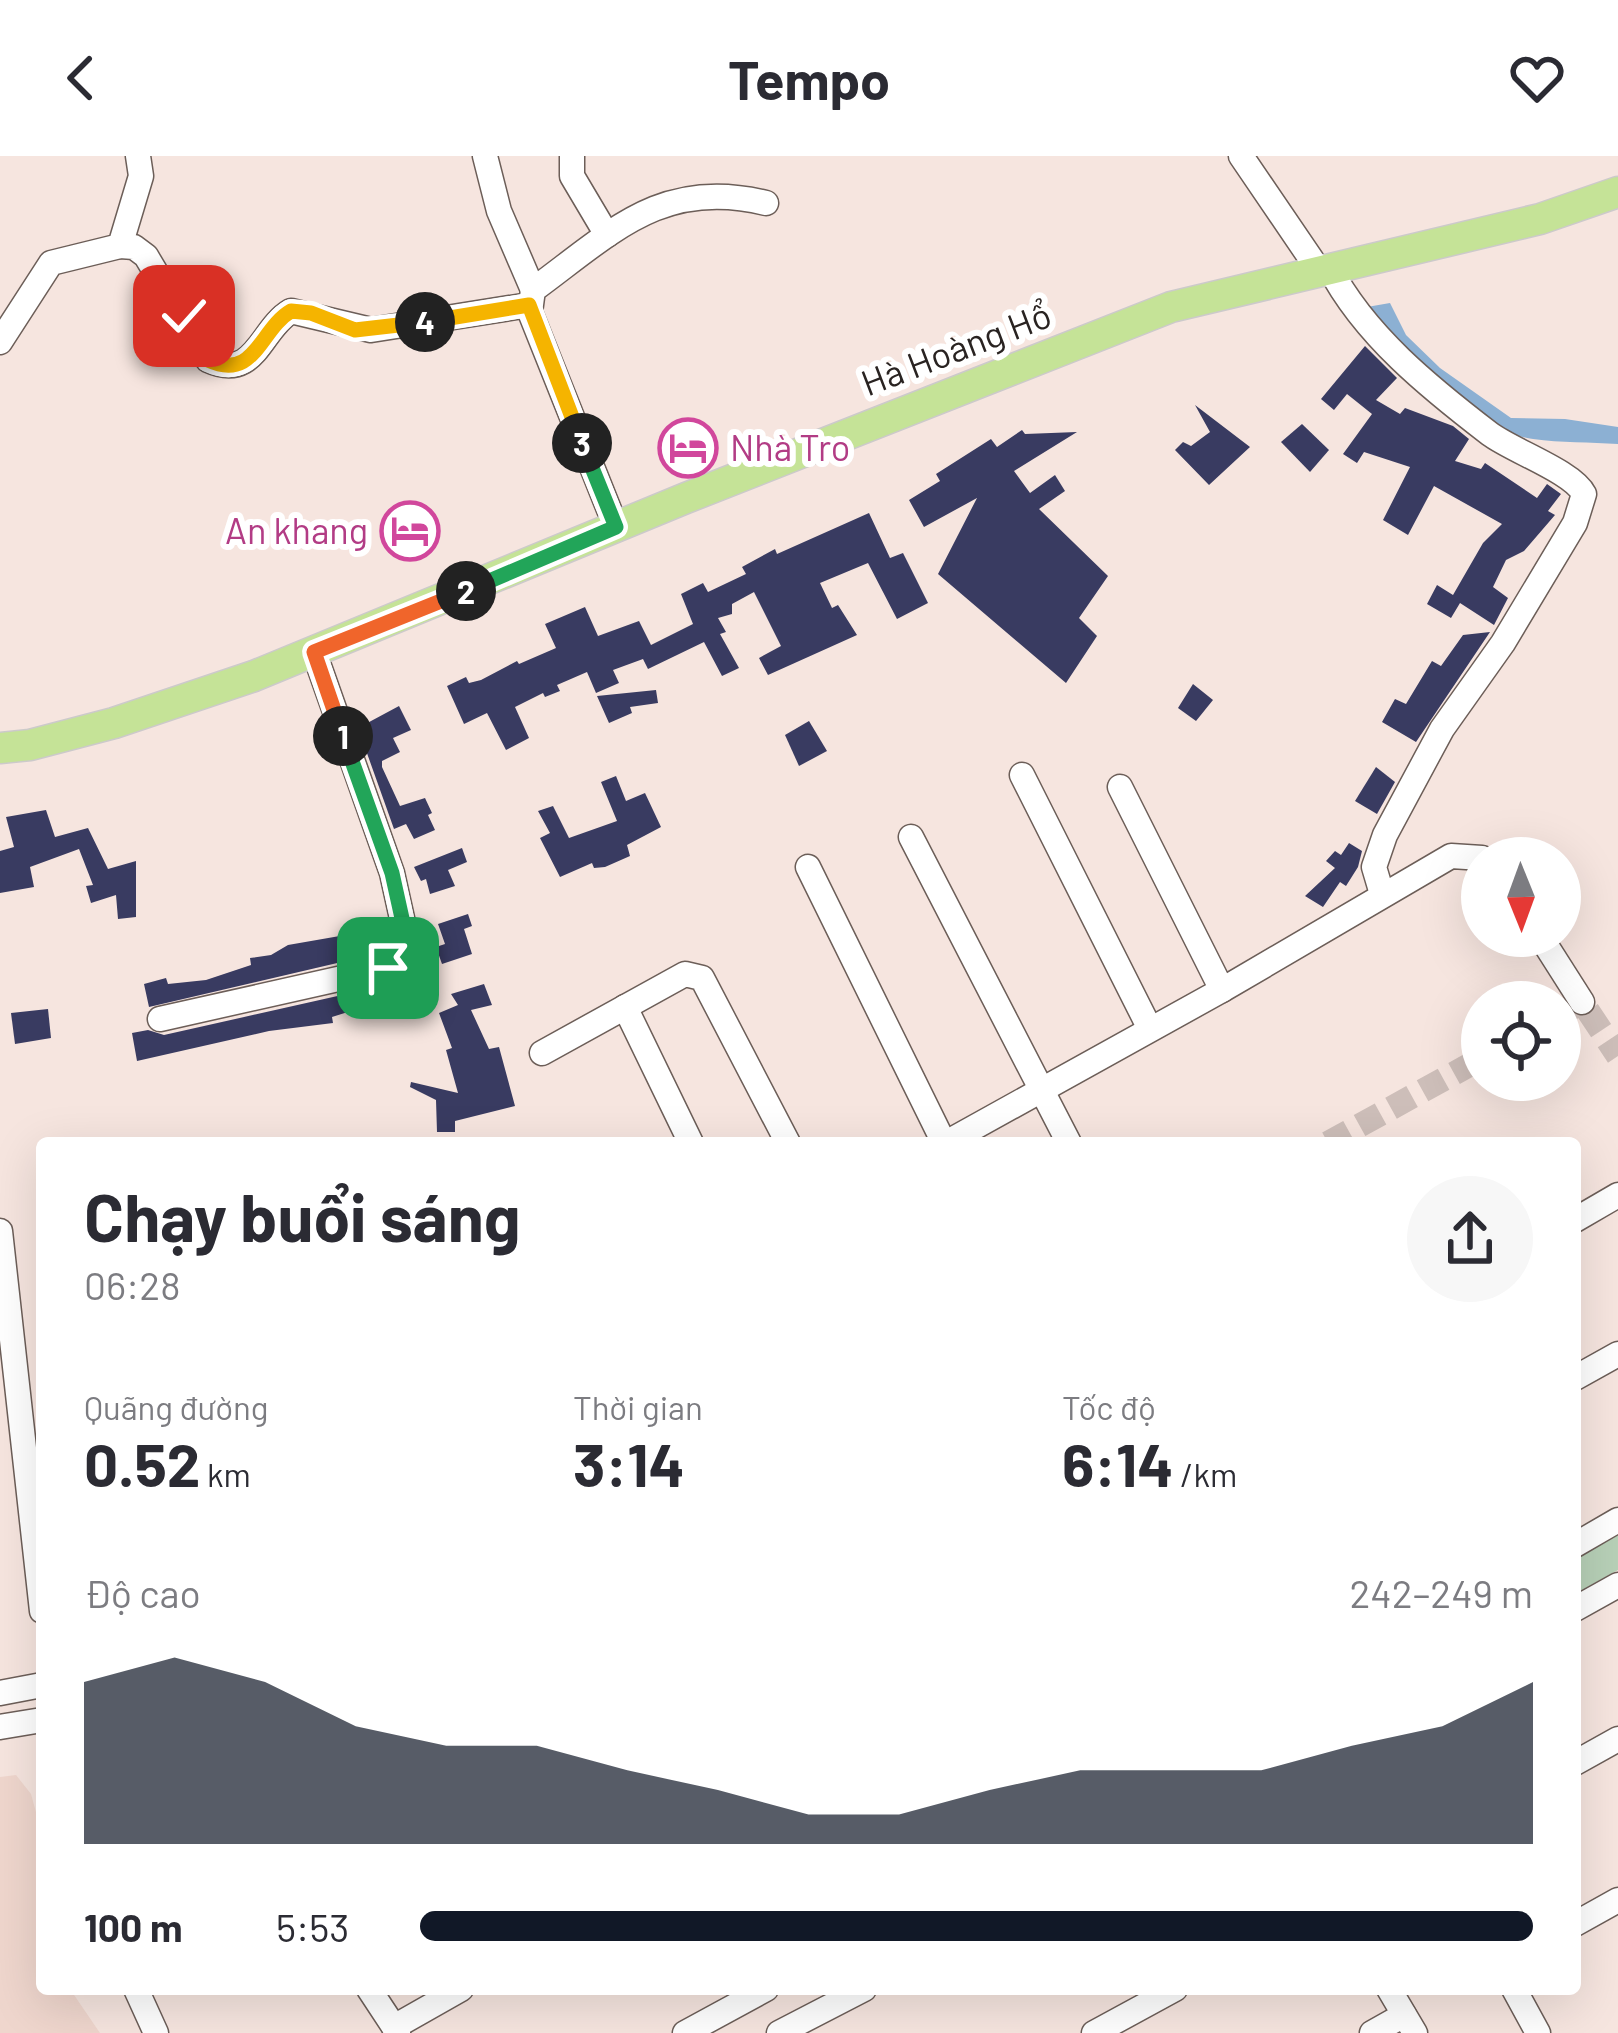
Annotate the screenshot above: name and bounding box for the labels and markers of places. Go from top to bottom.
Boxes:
pin [133,265,235,367]
pin: 4 [395,292,455,352]
pin: 3 [552,413,612,473]
hotel icon: Nhà Tro [657,417,719,479]
place label: Nhà Tro [730,425,850,468]
hotel icon: An khang [379,500,441,562]
place label: An khang [225,508,368,551]
pin: 2 [436,561,496,621]
pin: 1 [313,706,373,766]
pin [337,917,439,1019]

